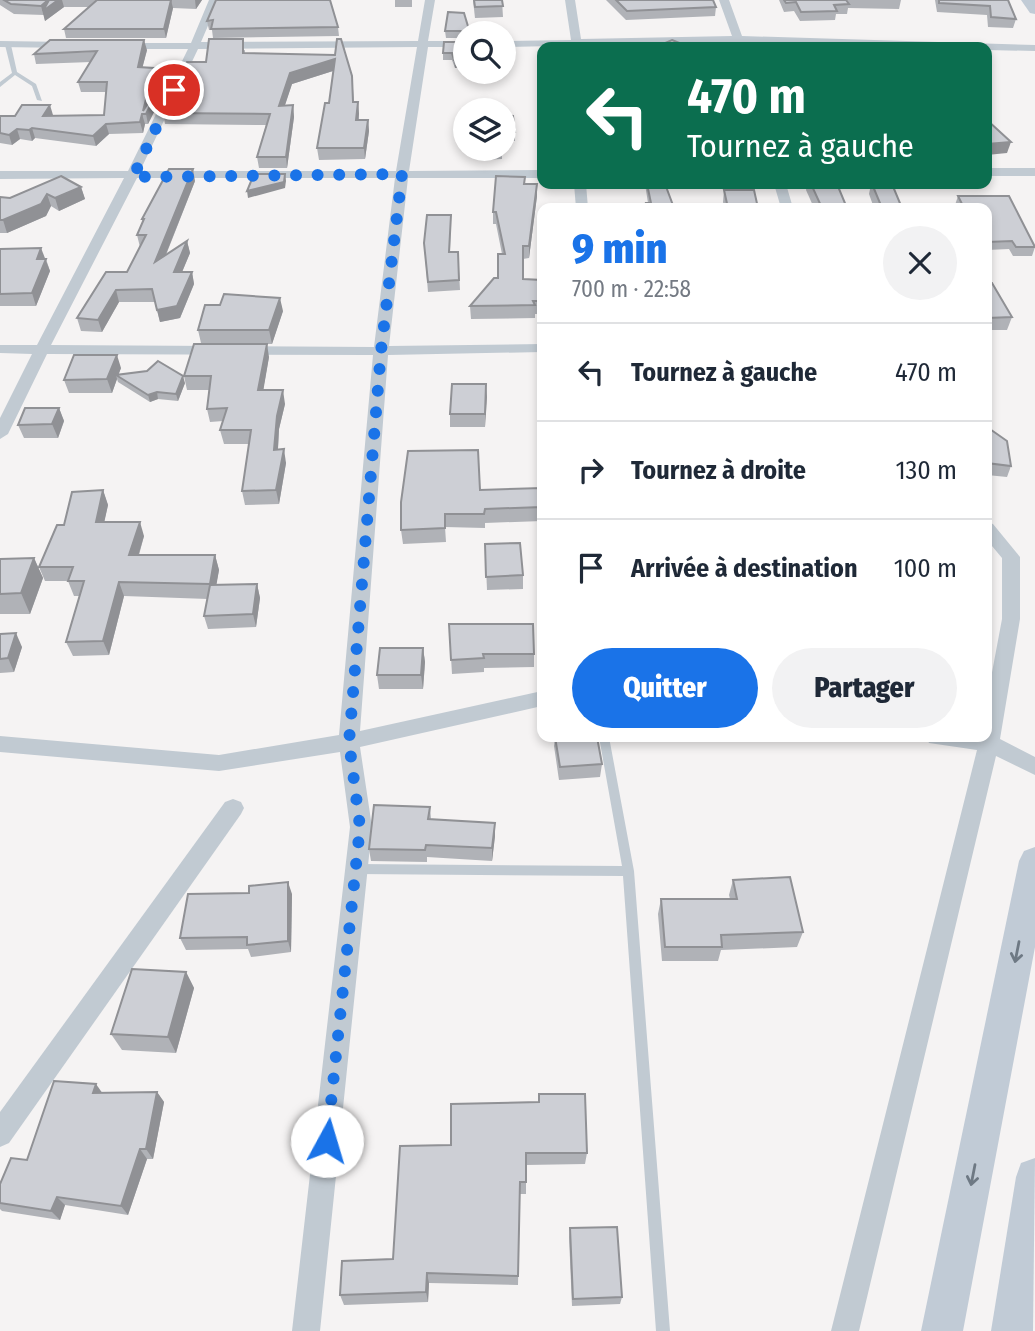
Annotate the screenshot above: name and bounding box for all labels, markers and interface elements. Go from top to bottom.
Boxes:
map controls [453,21,516,161]
button: search [453,21,516,84]
pin [144,60,204,120]
text: 470 m [687,67,806,126]
icon: left [572,70,663,161]
icon: arrive [155,71,193,109]
button: layers [453,98,516,161]
text: Tournez à gauche [687,127,914,165]
text: 9 min [572,224,667,274]
button: close [883,226,957,300]
text: 700 m · 22:58 [572,275,691,303]
icon: left [572,353,610,391]
text: Tournez à gauche [631,357,817,388]
text: 470 m [895,357,957,388]
icon: right [572,451,610,489]
text: Tournez à droite [631,455,806,486]
text: 130 m [895,455,957,486]
icon: arrive [572,549,610,587]
text: Arrivée à destination [631,553,858,584]
text: 100 m [894,553,957,584]
button: Quitter [572,648,758,728]
button: Partager [772,648,957,728]
one-way arrow [1010,940,1023,963]
position arrow [290,1104,364,1178]
one-way arrow [965,1163,979,1186]

